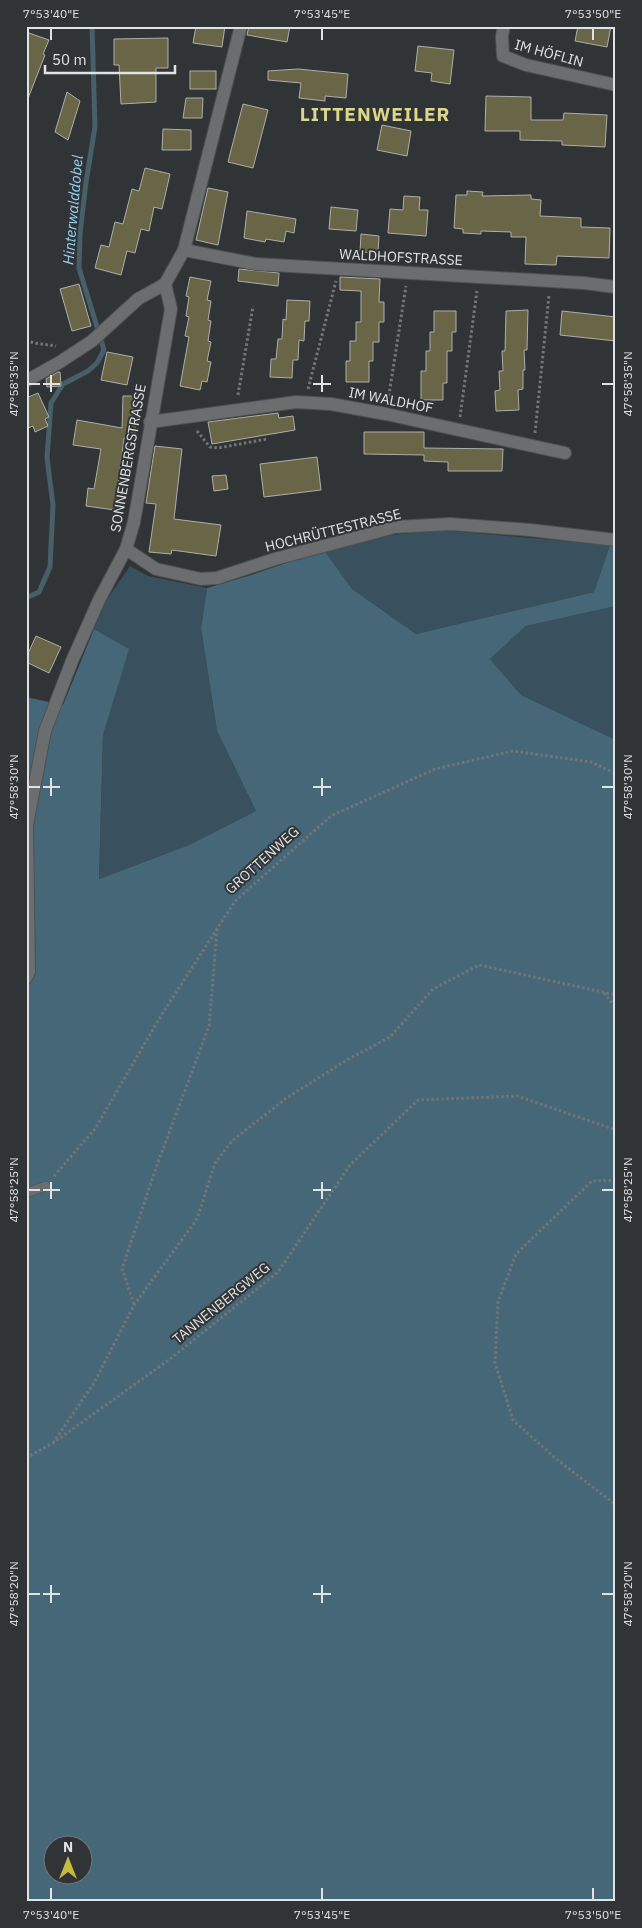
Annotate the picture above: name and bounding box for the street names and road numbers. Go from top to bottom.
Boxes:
street label: IM HÖFLIN [513,35,585,71]
street label: WALDHOFSTRASSE [339,245,463,269]
street label: SONNENBERGSTRASSE [106,383,150,533]
street label: IM WALDHOF [347,383,435,417]
street label: HOCHRÜTTESTRASSE [263,504,403,556]
street label: GROTTENWEG [221,822,303,898]
street label: TANNENBERGWEG [169,1258,273,1348]

